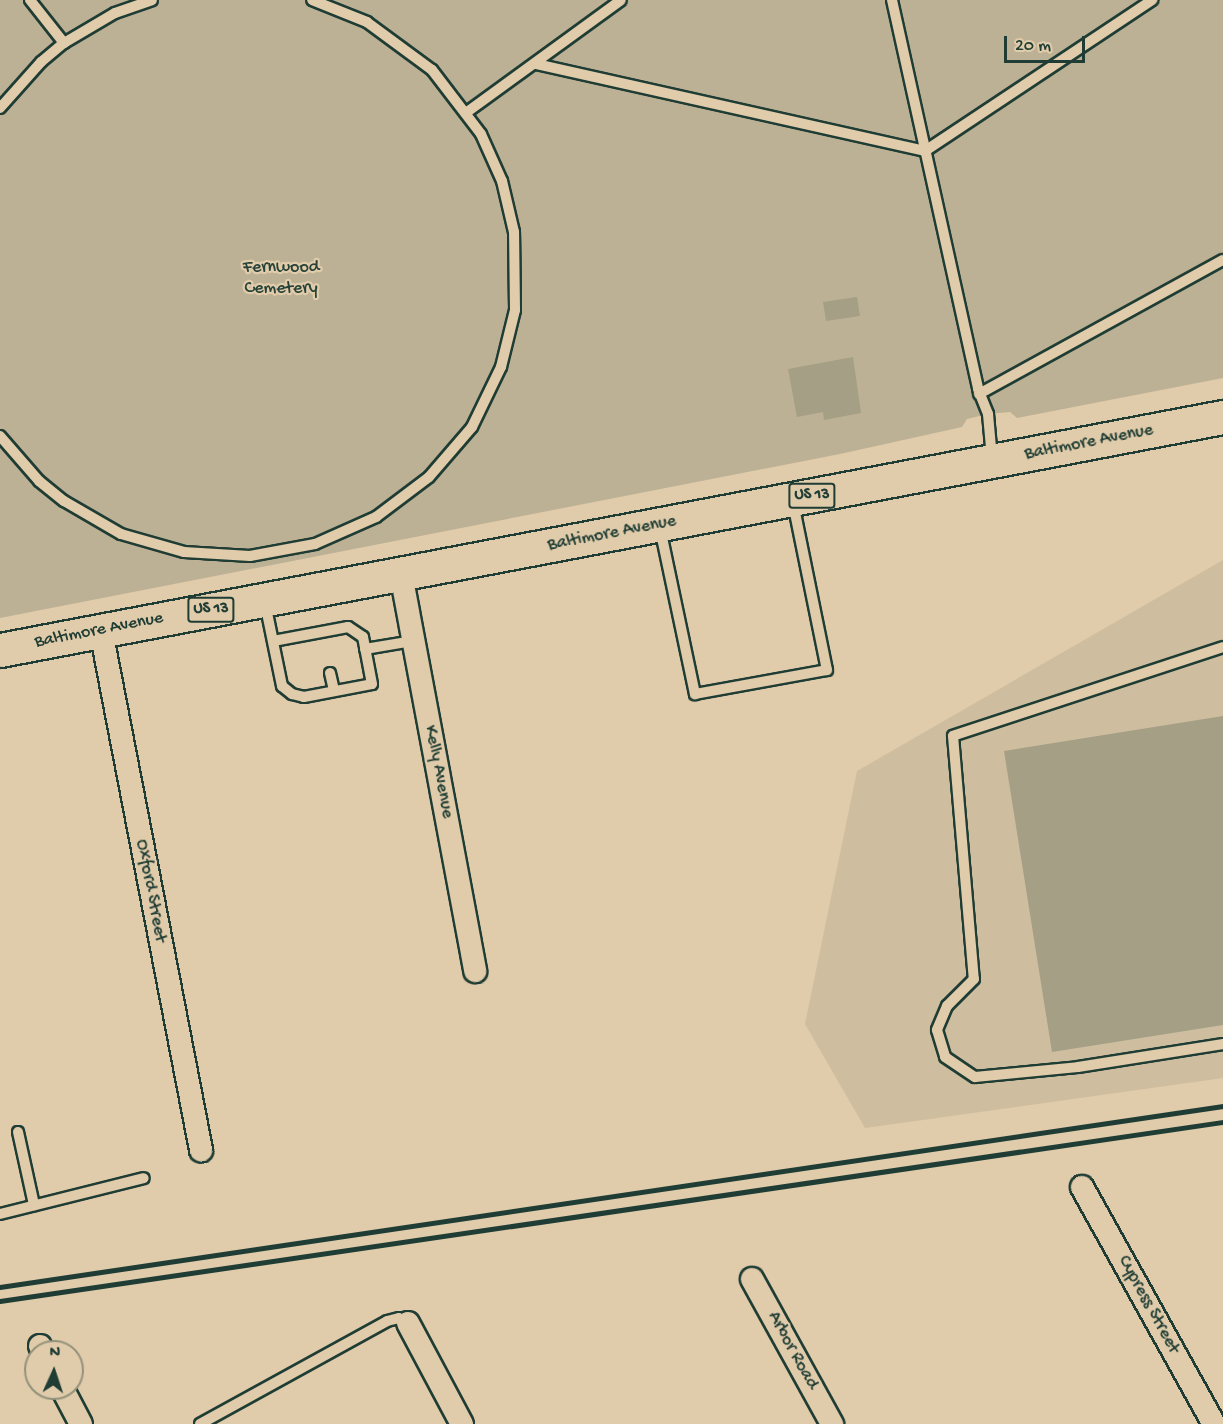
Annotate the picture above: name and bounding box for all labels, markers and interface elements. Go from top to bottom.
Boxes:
scale bar [1007,24,1088,62]
text: 20 m [1015,36,1051,57]
park label: Fernwood Cemetery [243,258,319,300]
street label: Baltimore Avenue [1023,420,1155,466]
road number: US 13 [788,483,836,509]
street label: Baltimore Avenue [546,511,678,557]
road number: US 13 [187,597,235,623]
street label: Baltimore Avenue [33,608,165,654]
street label: Kelly Avenue [418,724,458,820]
street label: Oxford Street [129,838,171,944]
street label: Cypress Street [1112,1252,1184,1358]
street label: Arbor Road [762,1308,822,1394]
north arrow [24,1340,84,1400]
text: N [49,1344,61,1363]

